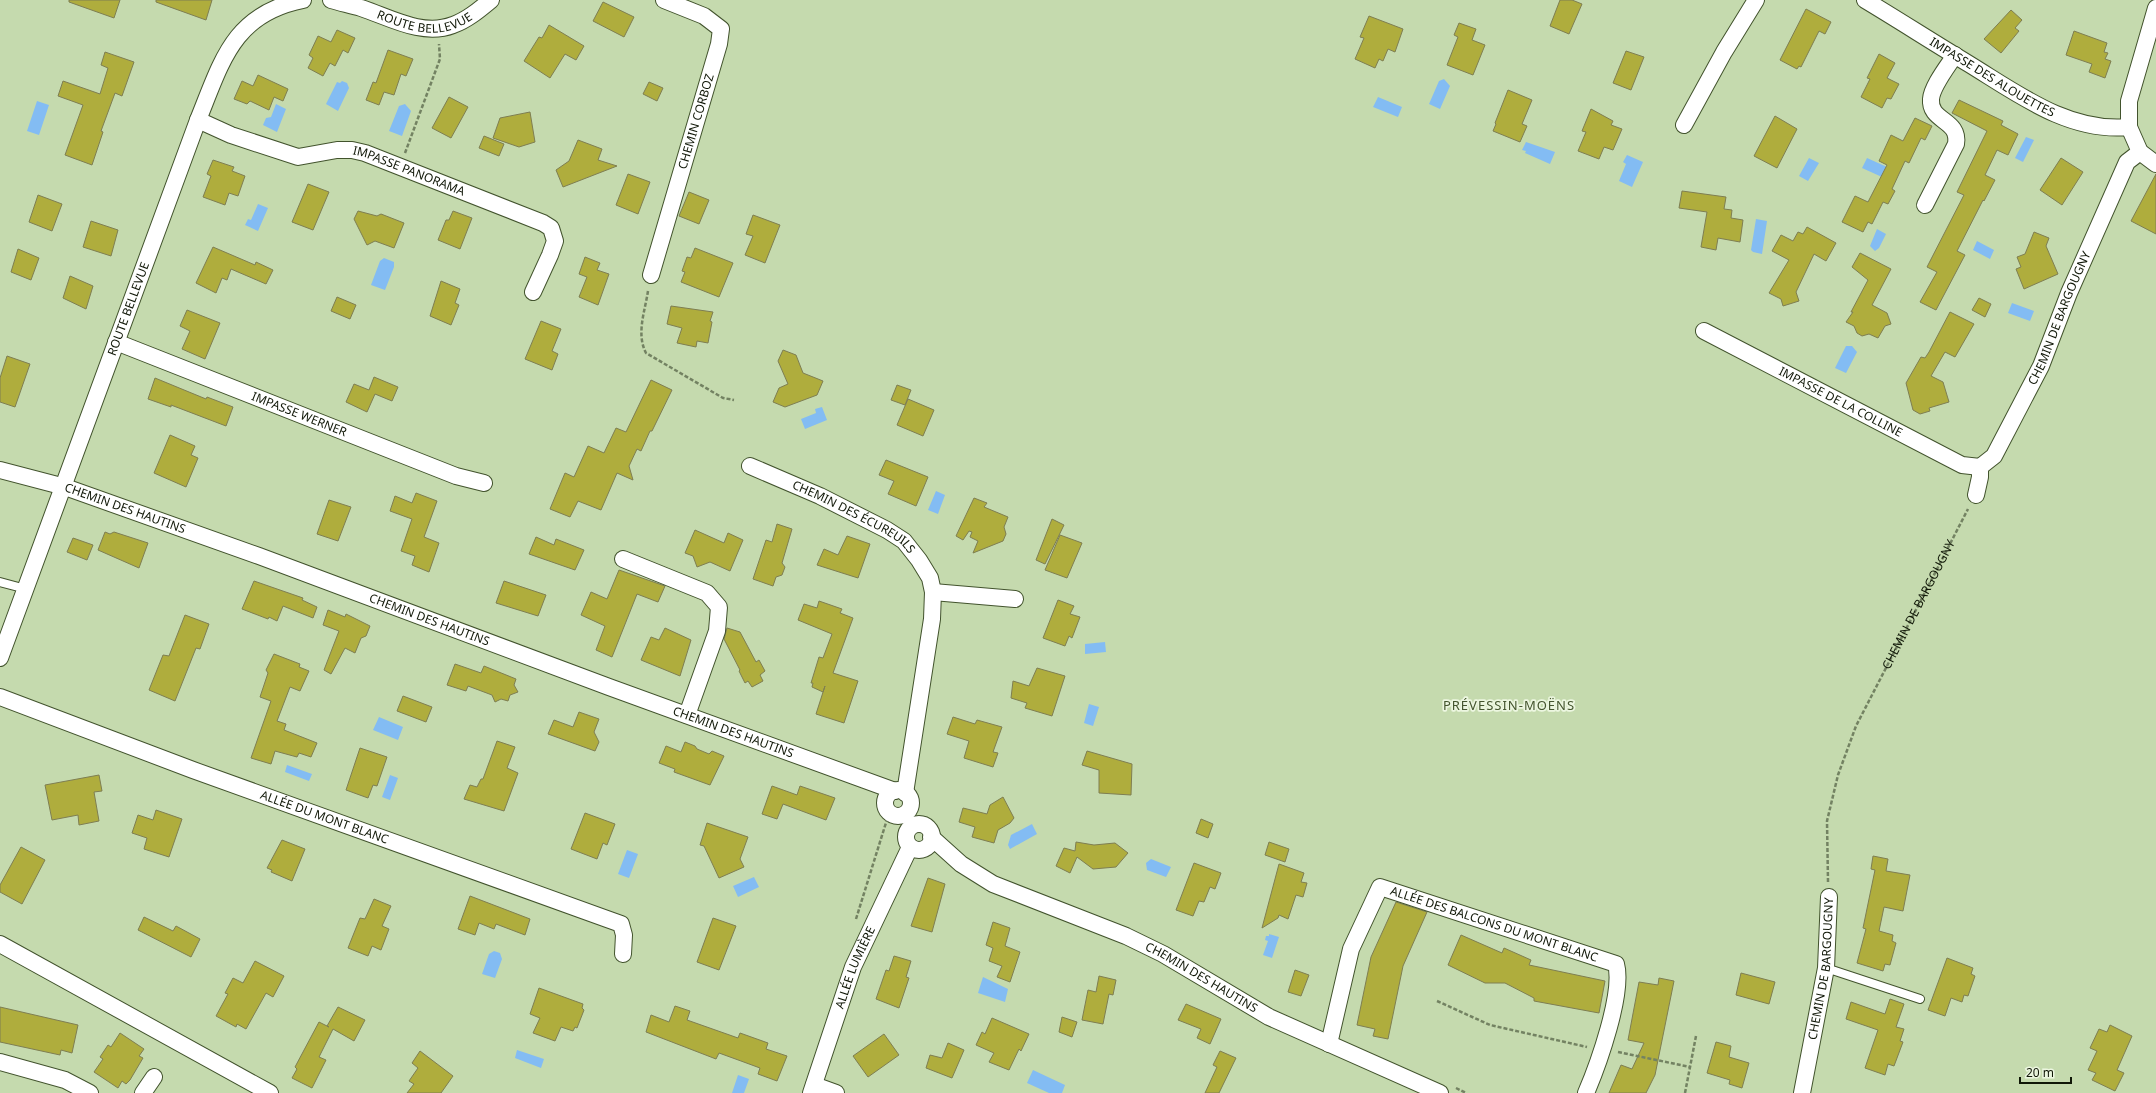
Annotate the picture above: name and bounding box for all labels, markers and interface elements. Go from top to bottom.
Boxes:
street label: ROUTE BELLEVUE [375,5,473,19]
text: ROUTE BELLEVUE [375,6,475,37]
street label: IMPASSE DES ALOUETTES [1927,33,2058,121]
street label: CHEMIN CORBOZ [674,72,718,171]
street label: IMPASSE PANORAMA [351,141,468,200]
street label: CHEMIN DE BARGOUGNY [2024,248,2095,388]
street label: ROUTE BELLEVUE [103,260,153,358]
street label: IMPASSE DE LA COLLINE [1776,362,1906,441]
street label: IMPASSE WERNER [249,387,350,440]
street label: CHEMIN DES ÉCUREUILS [790,476,920,557]
street label: CHEMIN DES HAUTINS [62,479,189,537]
street label: CHEMIN DE BARGOUGNY [1878,537,1959,672]
street label: CHEMIN DES HAUTINS [367,589,493,650]
district label: PRÉVESSIN-MOËNS [1443,696,1575,714]
street label: CHEMIN DES HAUTINS [671,702,797,762]
street label: ALLÉE DU MONT BLANC [258,786,391,848]
street label: ALLÉE DES BALCONS DU MONT BLANC [1388,882,1601,966]
street label: CHEMIN DE BARGOUGNY [1803,897,1837,1041]
street label: ALLÉE LUMIÈRE [831,923,879,1011]
street label: CHEMIN DES HAUTINS [1143,938,1261,1017]
scale bar [2020,1059,2071,1085]
text: 20 m [2026,1064,2054,1081]

